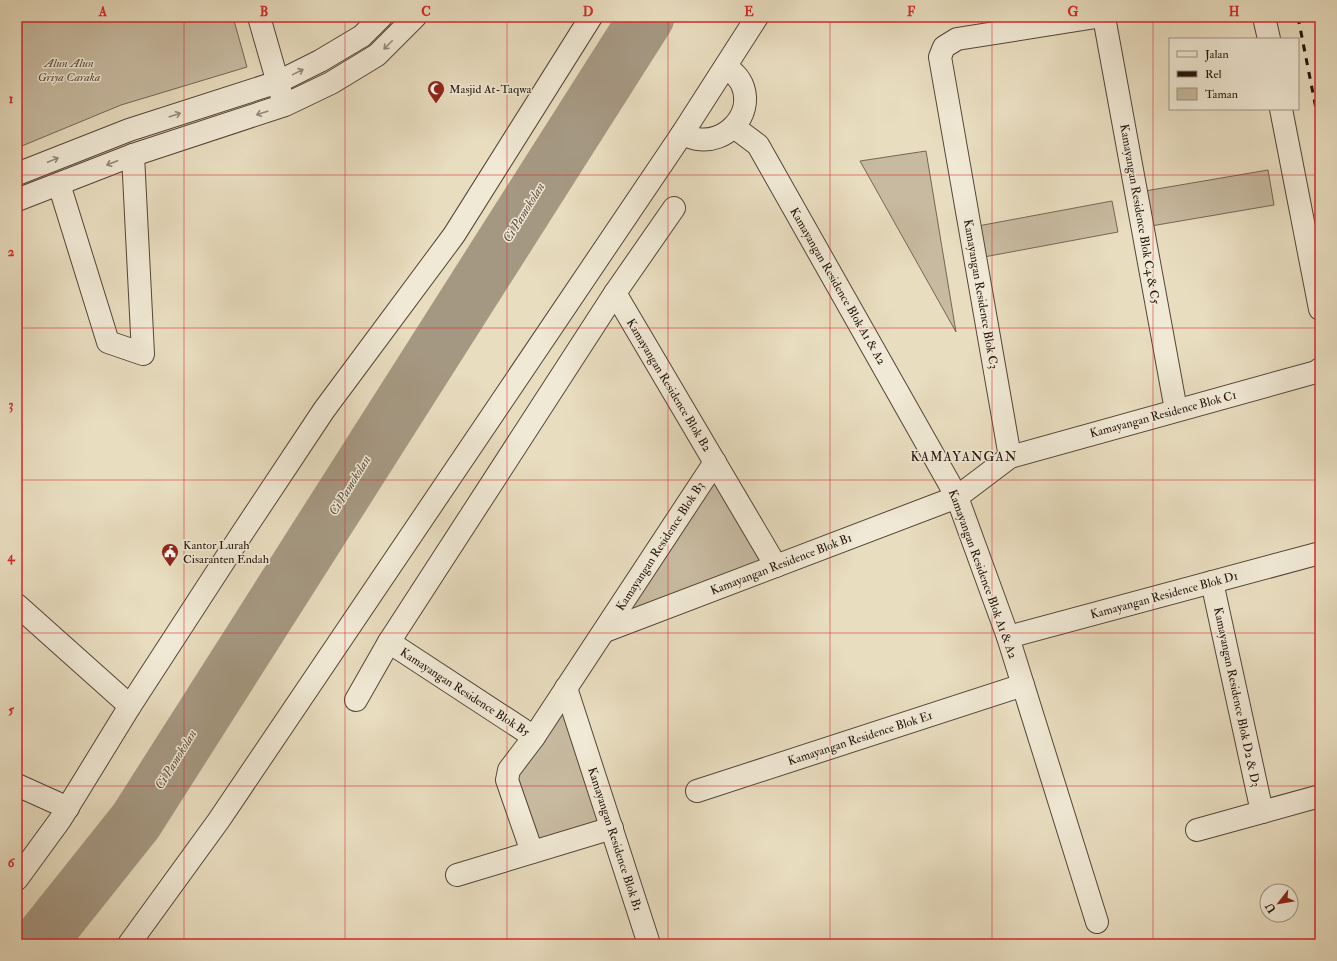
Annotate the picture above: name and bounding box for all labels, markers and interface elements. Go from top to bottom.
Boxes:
text: A [98,4,108,20]
text: B [260,4,268,20]
text: C [421,4,431,20]
text: D [583,4,594,20]
text: E [744,4,754,20]
text: F [907,4,916,20]
text: G [1068,4,1079,20]
text: H [1229,4,1240,20]
legend [1169,38,1299,110]
one-way arrow [383,40,392,50]
text: Jalan [1204,47,1229,62]
park label: Alun Alun Griya Caraka [38,56,101,85]
text: Rel [1205,67,1222,82]
one-way arrow [292,68,304,76]
mosque icon: Masjid At-Taqwa [426,79,446,104]
place label: Masjid At-Taqwa [449,82,533,97]
text: Taman [1205,87,1238,102]
text: 1 [9,91,14,107]
one-way arrow [255,110,268,117]
one-way arrow [169,111,182,118]
street label: Kamayangan Residence Blok C4 & C5 [1116,123,1163,306]
one-way arrow [47,155,59,163]
one-way arrow [107,160,119,168]
water label: Ci Pamokolan [499,180,548,245]
street label: Kamayangan Residence Blok A1 & A2 [786,205,889,368]
street label: Kamayangan Residence Blok C3 [960,218,1001,370]
text: 2 [8,244,15,260]
street label: Kamayangan Residence Blok B2 [623,316,714,454]
street label: Kamayangan Residence Blok C1 [1088,388,1238,441]
text: 3 [9,397,14,413]
district label: KAMAYANGAN [911,449,1017,465]
water label: Ci Pamokolan [325,453,374,518]
street label: Kamayangan Residence Blok B3 [613,479,708,614]
street label: Kamayangan Residence Blok A1 & A2 [945,487,1020,661]
street label: Kamayangan Residence Blok B1 [708,530,854,598]
place label: Kantor Lurah Cisaranten Endah [183,538,270,567]
public building icon: Kantor Lurah Cisaranten Endah [160,542,180,567]
text: 4 [6,549,15,565]
street label: Kamayangan Residence Blok D1 [1089,569,1240,622]
street label: Kamayangan Residence Blok D2 & D3 [1210,606,1263,789]
street label: Kamayangan Residence Blok B5 [397,645,533,740]
text: 5 [8,702,14,718]
street label: Kamayangan Residence Blok E1 [786,708,934,769]
water label: Ci Pamokolan [151,727,200,792]
street label: Kamayangan Residence Blok B1 [584,765,645,913]
text: 6 [8,855,16,871]
north arrow [1259,883,1299,923]
text: U [1263,900,1279,915]

